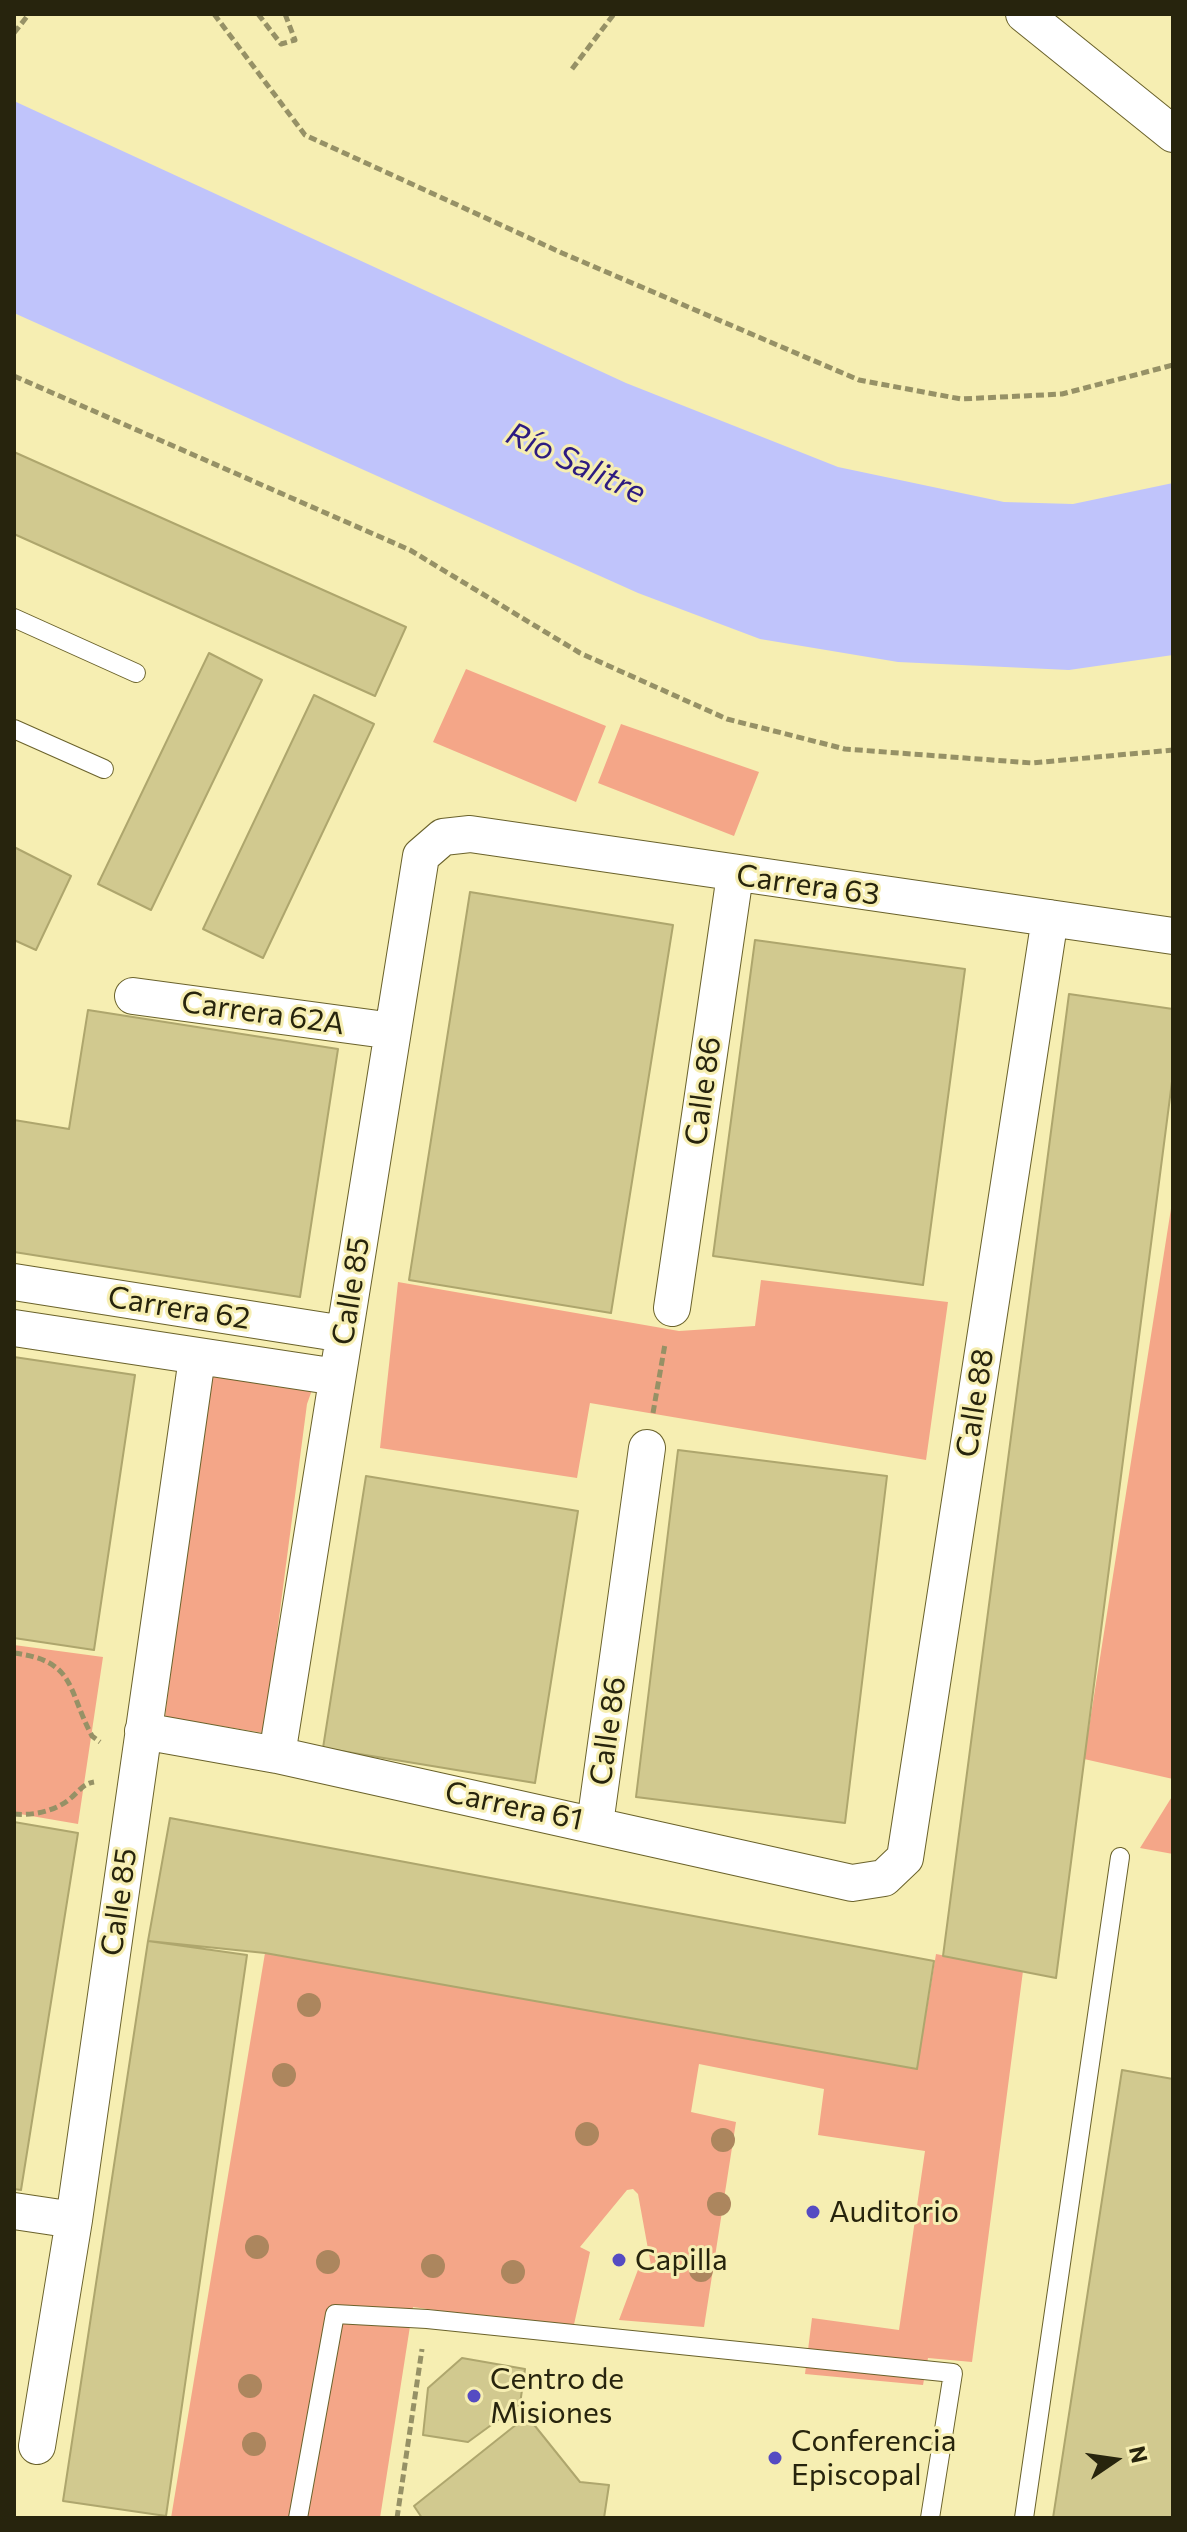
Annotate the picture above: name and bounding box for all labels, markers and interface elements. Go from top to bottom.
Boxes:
water label: Río Salitre [500,414,652,512]
street label: Carrera 63 [734,857,882,913]
street label: Carrera 62A [179,984,347,1042]
street label: Calle 86 [678,1034,728,1148]
street label: Calle 85 [325,1235,377,1347]
street label: Carrera 62 [105,1279,253,1337]
street label: Calle 88 [949,1346,1001,1460]
street label: Calle 86 [583,1674,633,1788]
street label: Carrera 61 [442,1774,586,1838]
street label: Calle 85 [94,1846,144,1958]
place label: Auditorio [829,2194,959,2230]
marker: Auditorio [804,2203,822,2221]
place label: Capilla [635,2242,728,2278]
marker: Capilla [610,2251,628,2269]
place label: Centro de Misiones [490,2361,624,2432]
marker: Centro de Misiones [465,2387,483,2405]
north arrow [1075,2420,1155,2500]
place label: Conferencia Episcopal [791,2423,956,2494]
text: N [1124,2443,1154,2466]
marker: Conferencia Episcopal [766,2449,784,2467]

